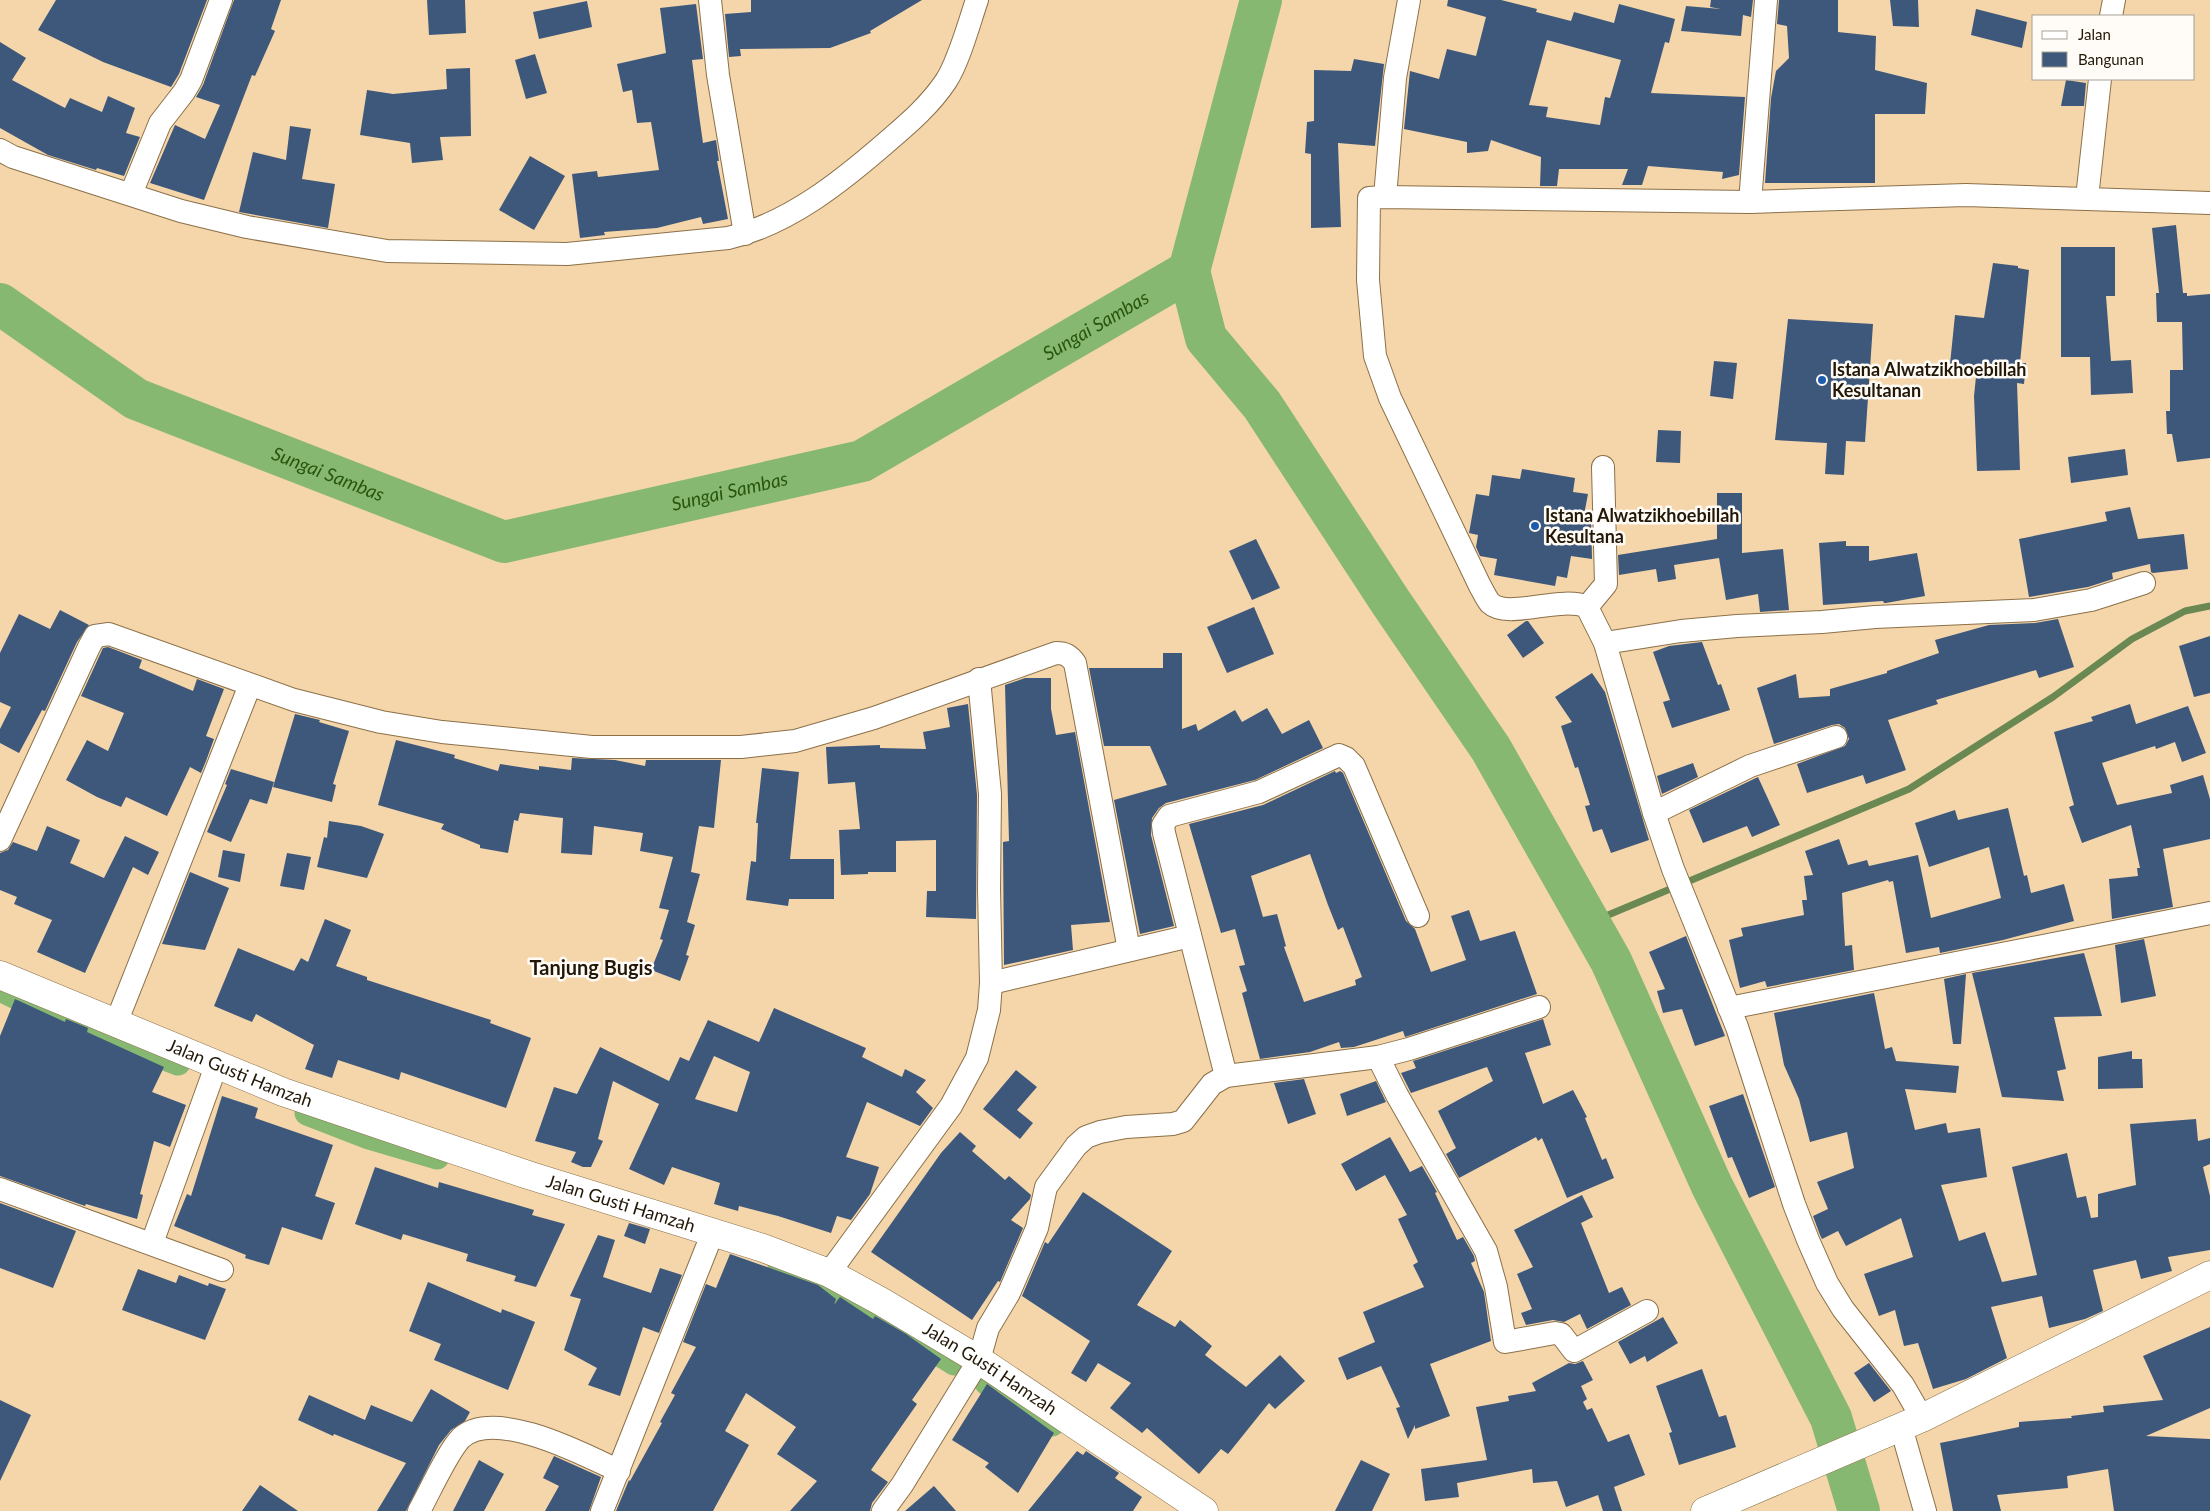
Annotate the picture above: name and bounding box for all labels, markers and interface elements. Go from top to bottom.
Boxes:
legend [2032,15,2195,80]
text: Jalan [2078,25,2111,43]
text: Bangunan [2078,50,2144,68]
water label: Sungai Sambas [1038,285,1153,365]
place label: Istana Alwatzikhoebillah Kesultanan [1832,358,2026,401]
marker: Istana Alwatzikhoebillah Kesultanan [1816,374,1828,386]
water label: Sungai Sambas [269,441,388,506]
water label: Sungai Sambas [669,466,790,515]
place label: Istana Alwatzikhoebillah Kesultana [1545,504,1739,547]
marker: Istana Alwatzikhoebillah Kesultana [1529,520,1541,532]
district label: Tanjung Bugis [530,955,653,979]
street label: Jalan Gusti Hamzah [164,1033,316,1111]
street label: Jalan Gusti Hamzah [544,1169,698,1236]
street label: Jalan Gusti Hamzah [919,1317,1062,1419]

